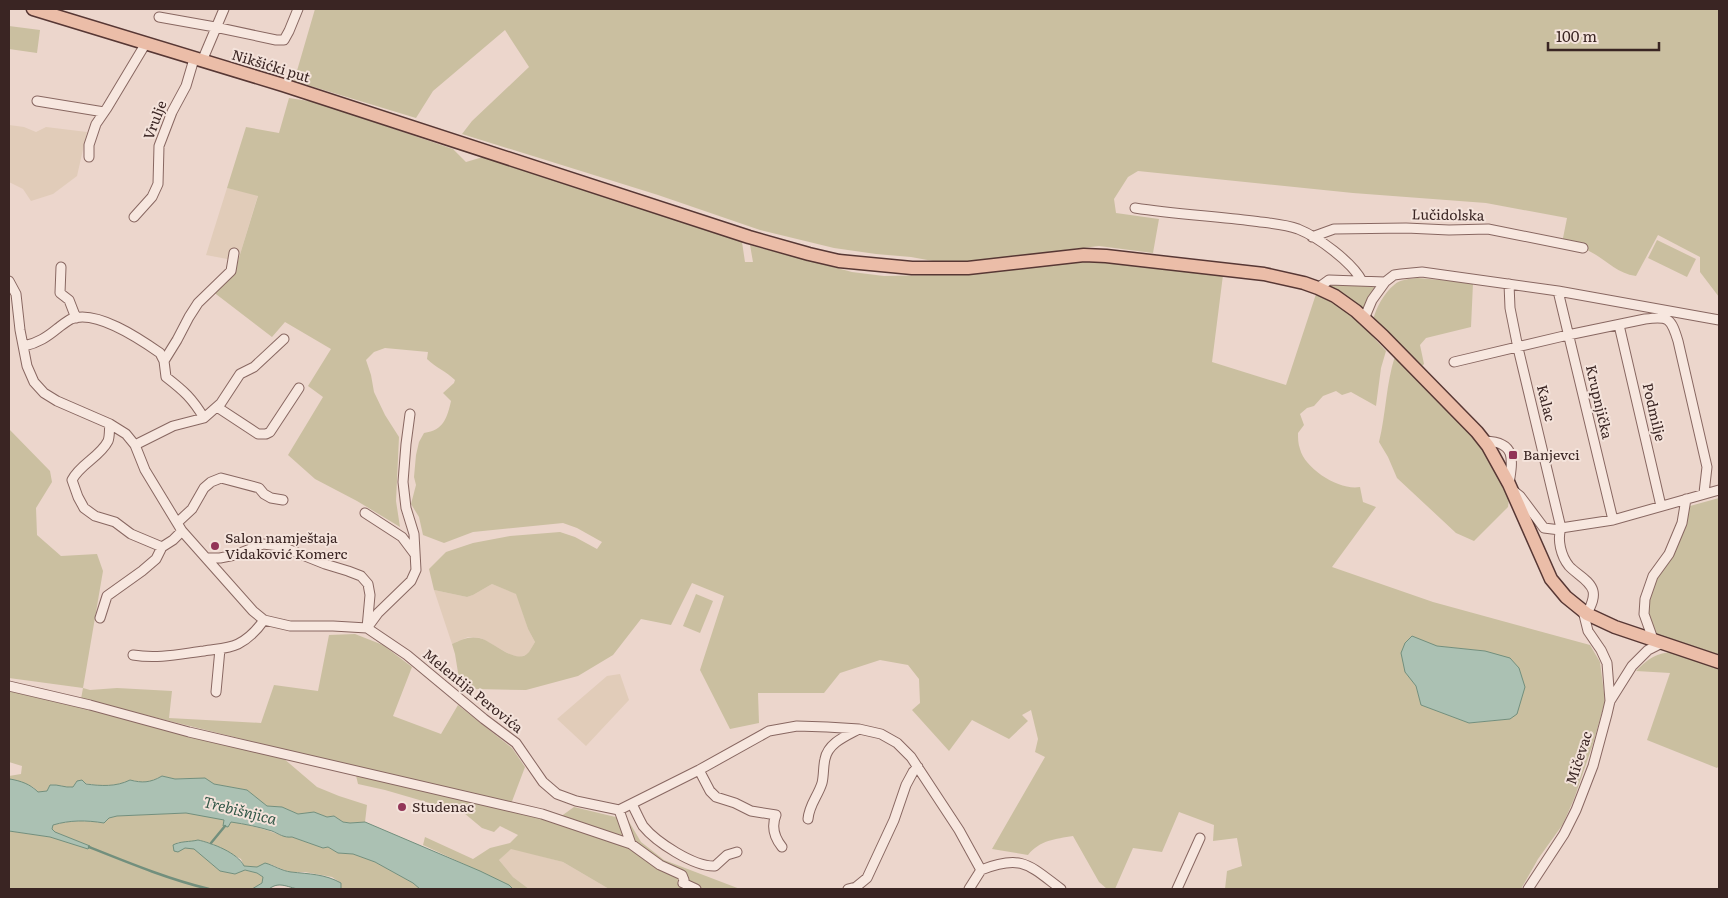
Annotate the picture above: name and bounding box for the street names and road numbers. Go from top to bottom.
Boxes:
street label: Nikšićki put [230,44,313,87]
street label: Vrulje [137,97,171,142]
street label: Lučidolska [1412,203,1485,225]
street label: Krupnjička [1582,363,1618,441]
street label: Podmilje [1639,381,1671,443]
street label: Kalac [1533,382,1561,423]
street label: Melentija Perovića [419,644,528,737]
street label: Mičevac [1560,728,1596,787]

